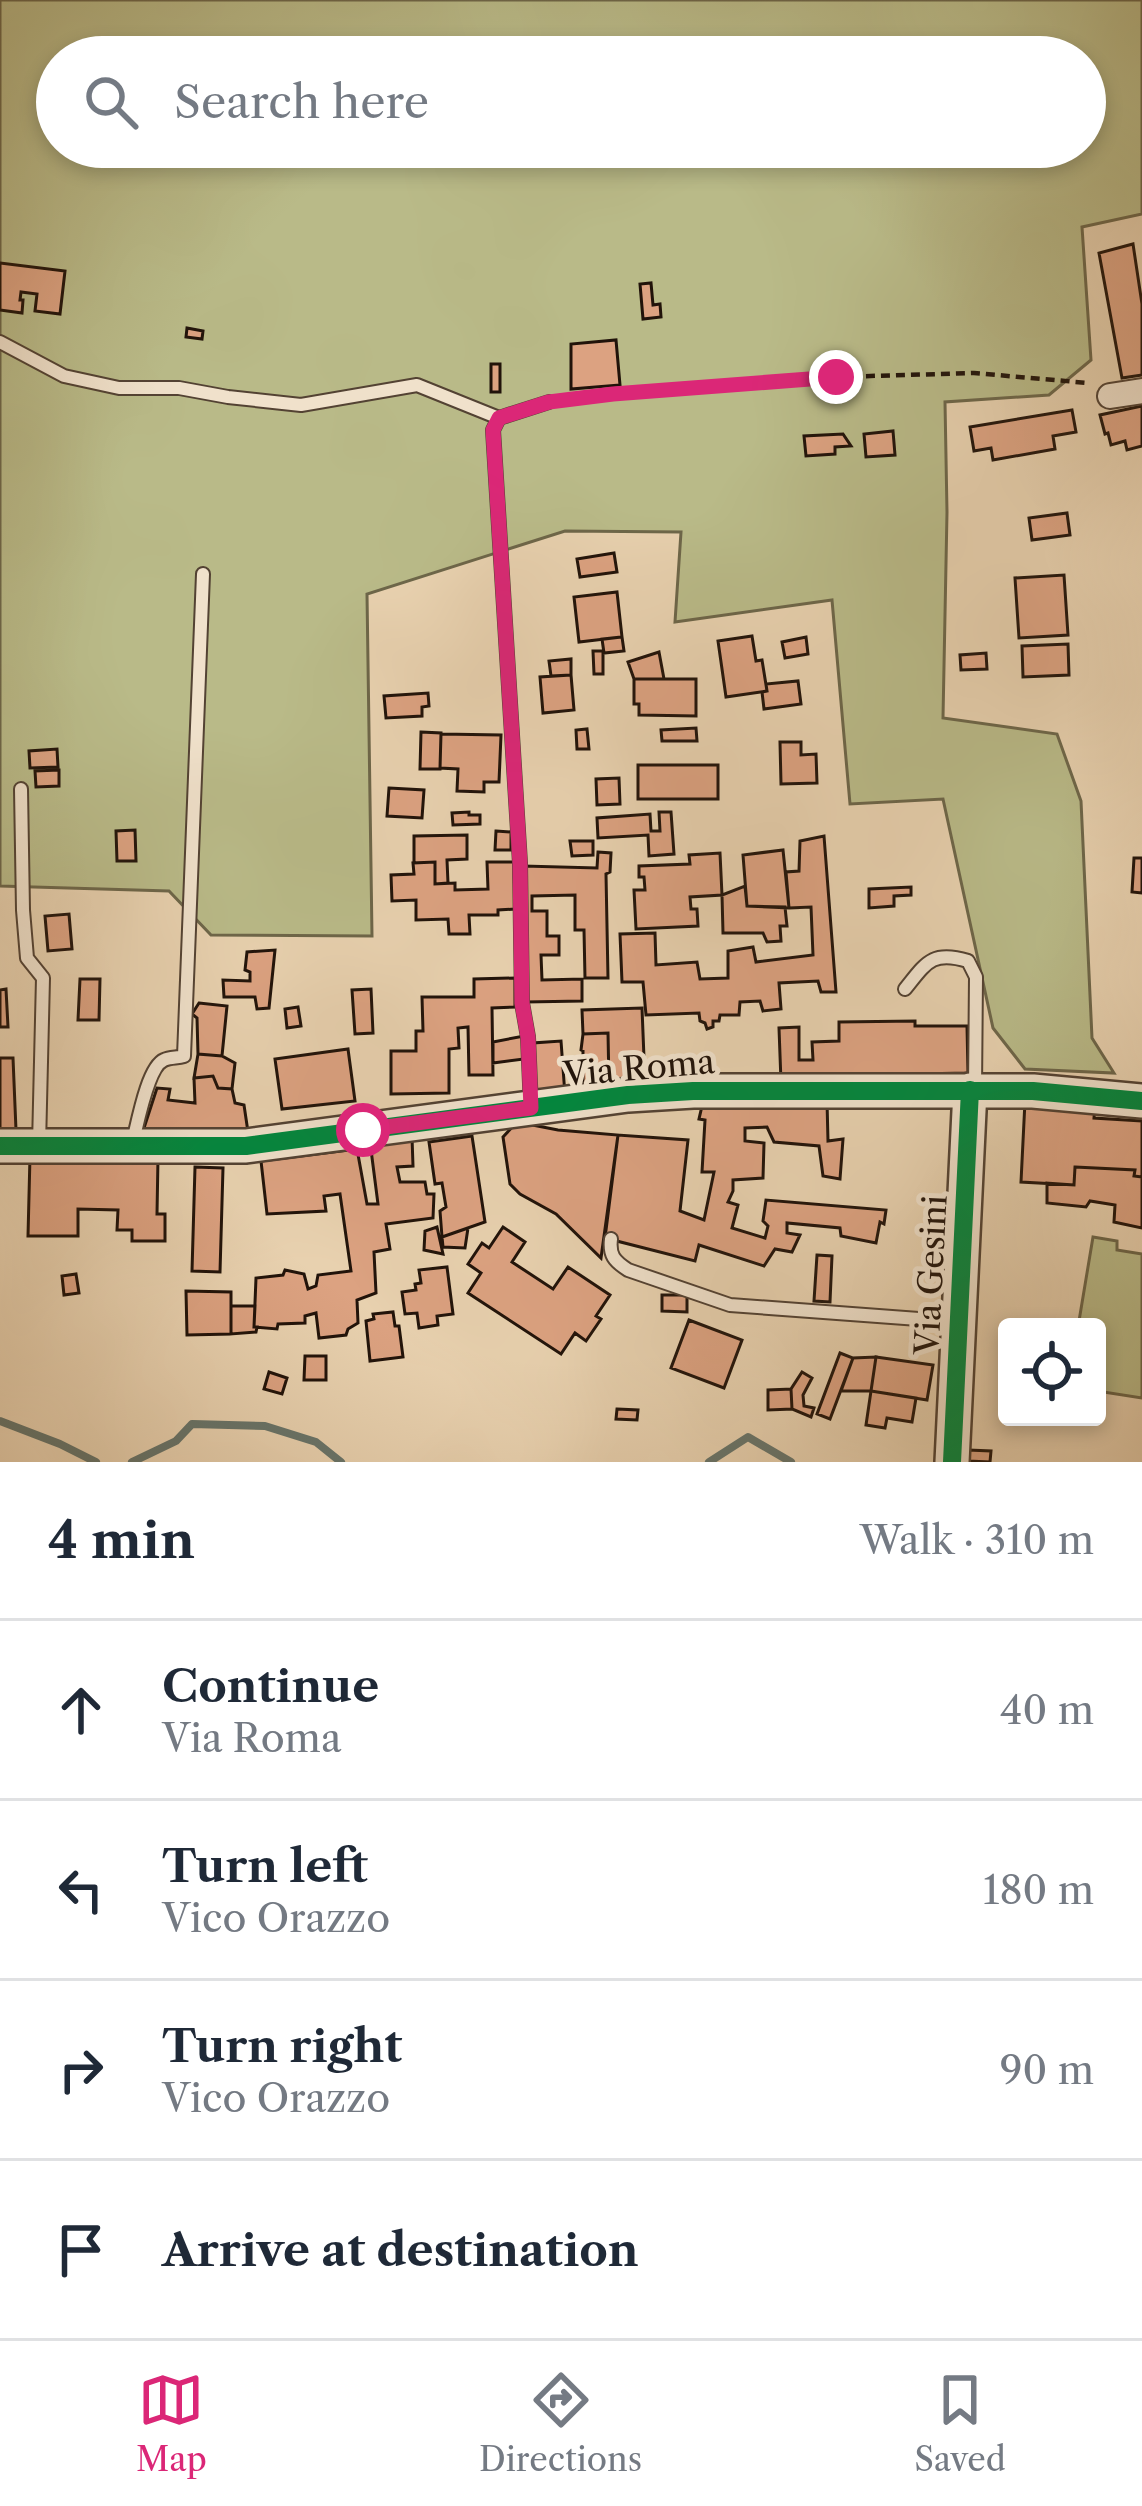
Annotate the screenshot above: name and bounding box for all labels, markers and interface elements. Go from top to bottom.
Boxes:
search box [36,36,1106,168]
icon: search [78,69,144,135]
text: Search here [174,74,429,130]
route end [809,350,863,404]
street label: Via Roma [561,1041,717,1095]
route start [336,1103,390,1157]
street label: Via Gesini [906,1194,956,1357]
map controls [998,1318,1106,1426]
button: locate [998,1318,1106,1426]
text: 4 min [48,1509,195,1571]
text: Walk · 310 m [860,1516,1094,1564]
text: Continue [162,1658,379,1714]
icon: ahead [48,1677,114,1743]
text: 40 m [1000,1686,1094,1734]
text: Via Roma [162,1714,342,1762]
text: Turn left [162,1838,368,1894]
icon: left [48,1857,114,1923]
text: 180 m [983,1866,1094,1914]
text: Vico Orazzo [162,1894,390,1942]
text: Turn right [162,2018,402,2074]
icon: right [48,2037,114,2103]
text: 90 m [1000,2046,1094,2094]
text: Vico Orazzo [162,2074,390,2122]
icon: arrive [48,2217,114,2283]
text: Arrive at destination [162,2222,639,2278]
tab: Map [136,2367,207,2480]
tab: Directions [479,2367,642,2480]
tab: Saved [914,2367,1006,2480]

